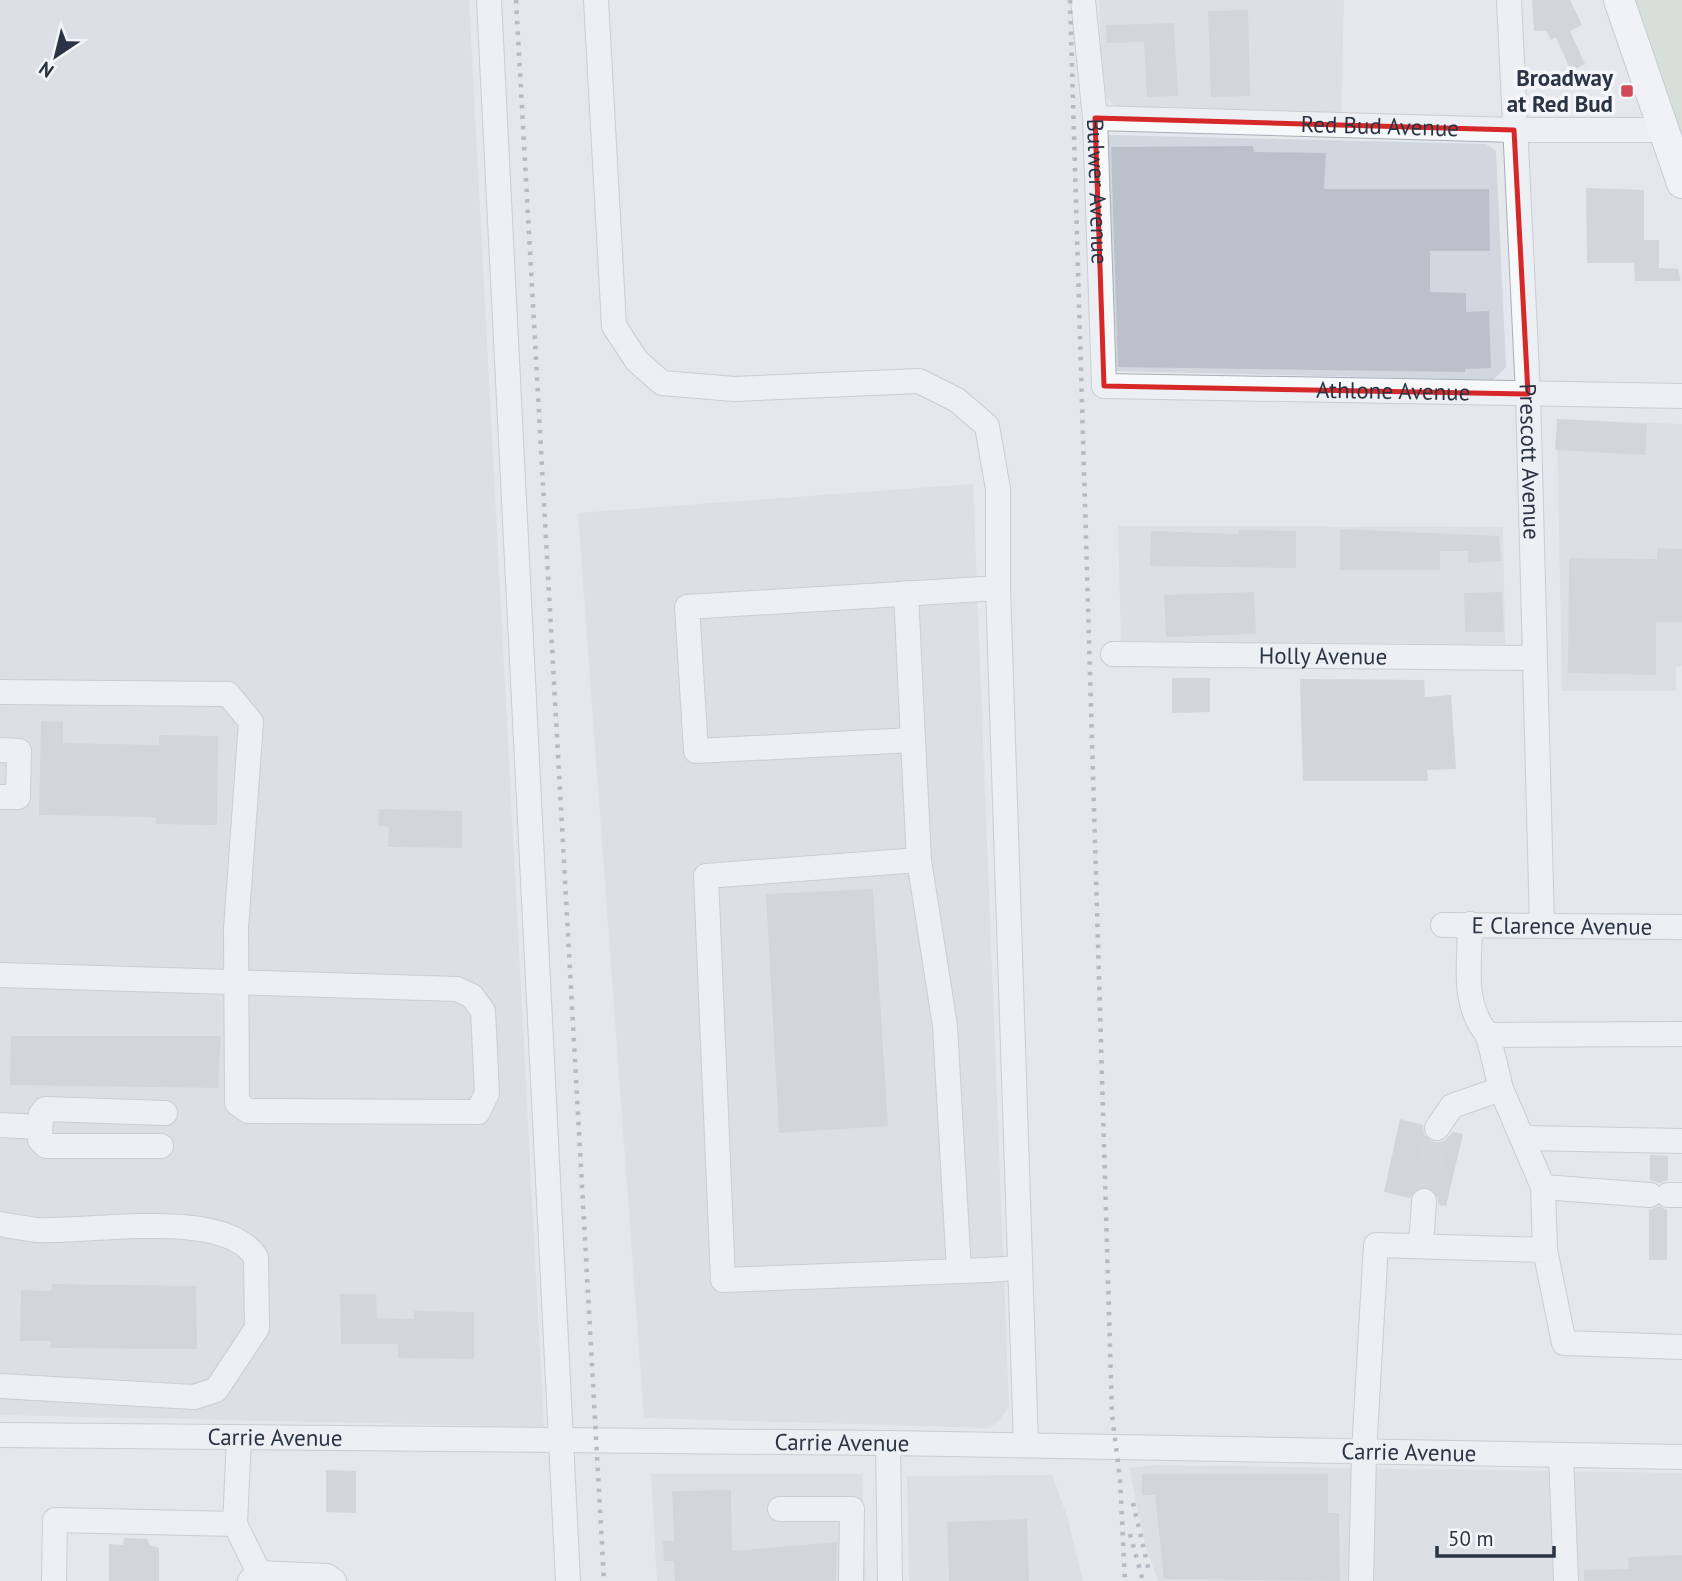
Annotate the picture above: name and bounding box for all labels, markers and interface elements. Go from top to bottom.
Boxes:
north arrow [21,21,91,91]
text: N [34,57,58,83]
place label: Broadway at Red Bud [1507,63,1614,118]
marker: Broadway at Red Bud [1619,83,1635,99]
street label: Red Bud Avenue [1300,109,1459,142]
street label: Bulwer Avenue [1081,118,1115,265]
street label: Athlone Avenue [1316,375,1471,406]
street label: Prescott Avenue [1514,383,1547,540]
street label: Holly Avenue [1259,640,1387,671]
street label: E Clarence Avenue [1472,910,1652,941]
street label: Carrie Avenue [207,1422,343,1452]
street label: Carrie Avenue [774,1427,910,1457]
street label: Carrie Avenue [1341,1436,1477,1467]
scale bar [1437,1514,1554,1558]
text: 50 m [1448,1525,1494,1552]

